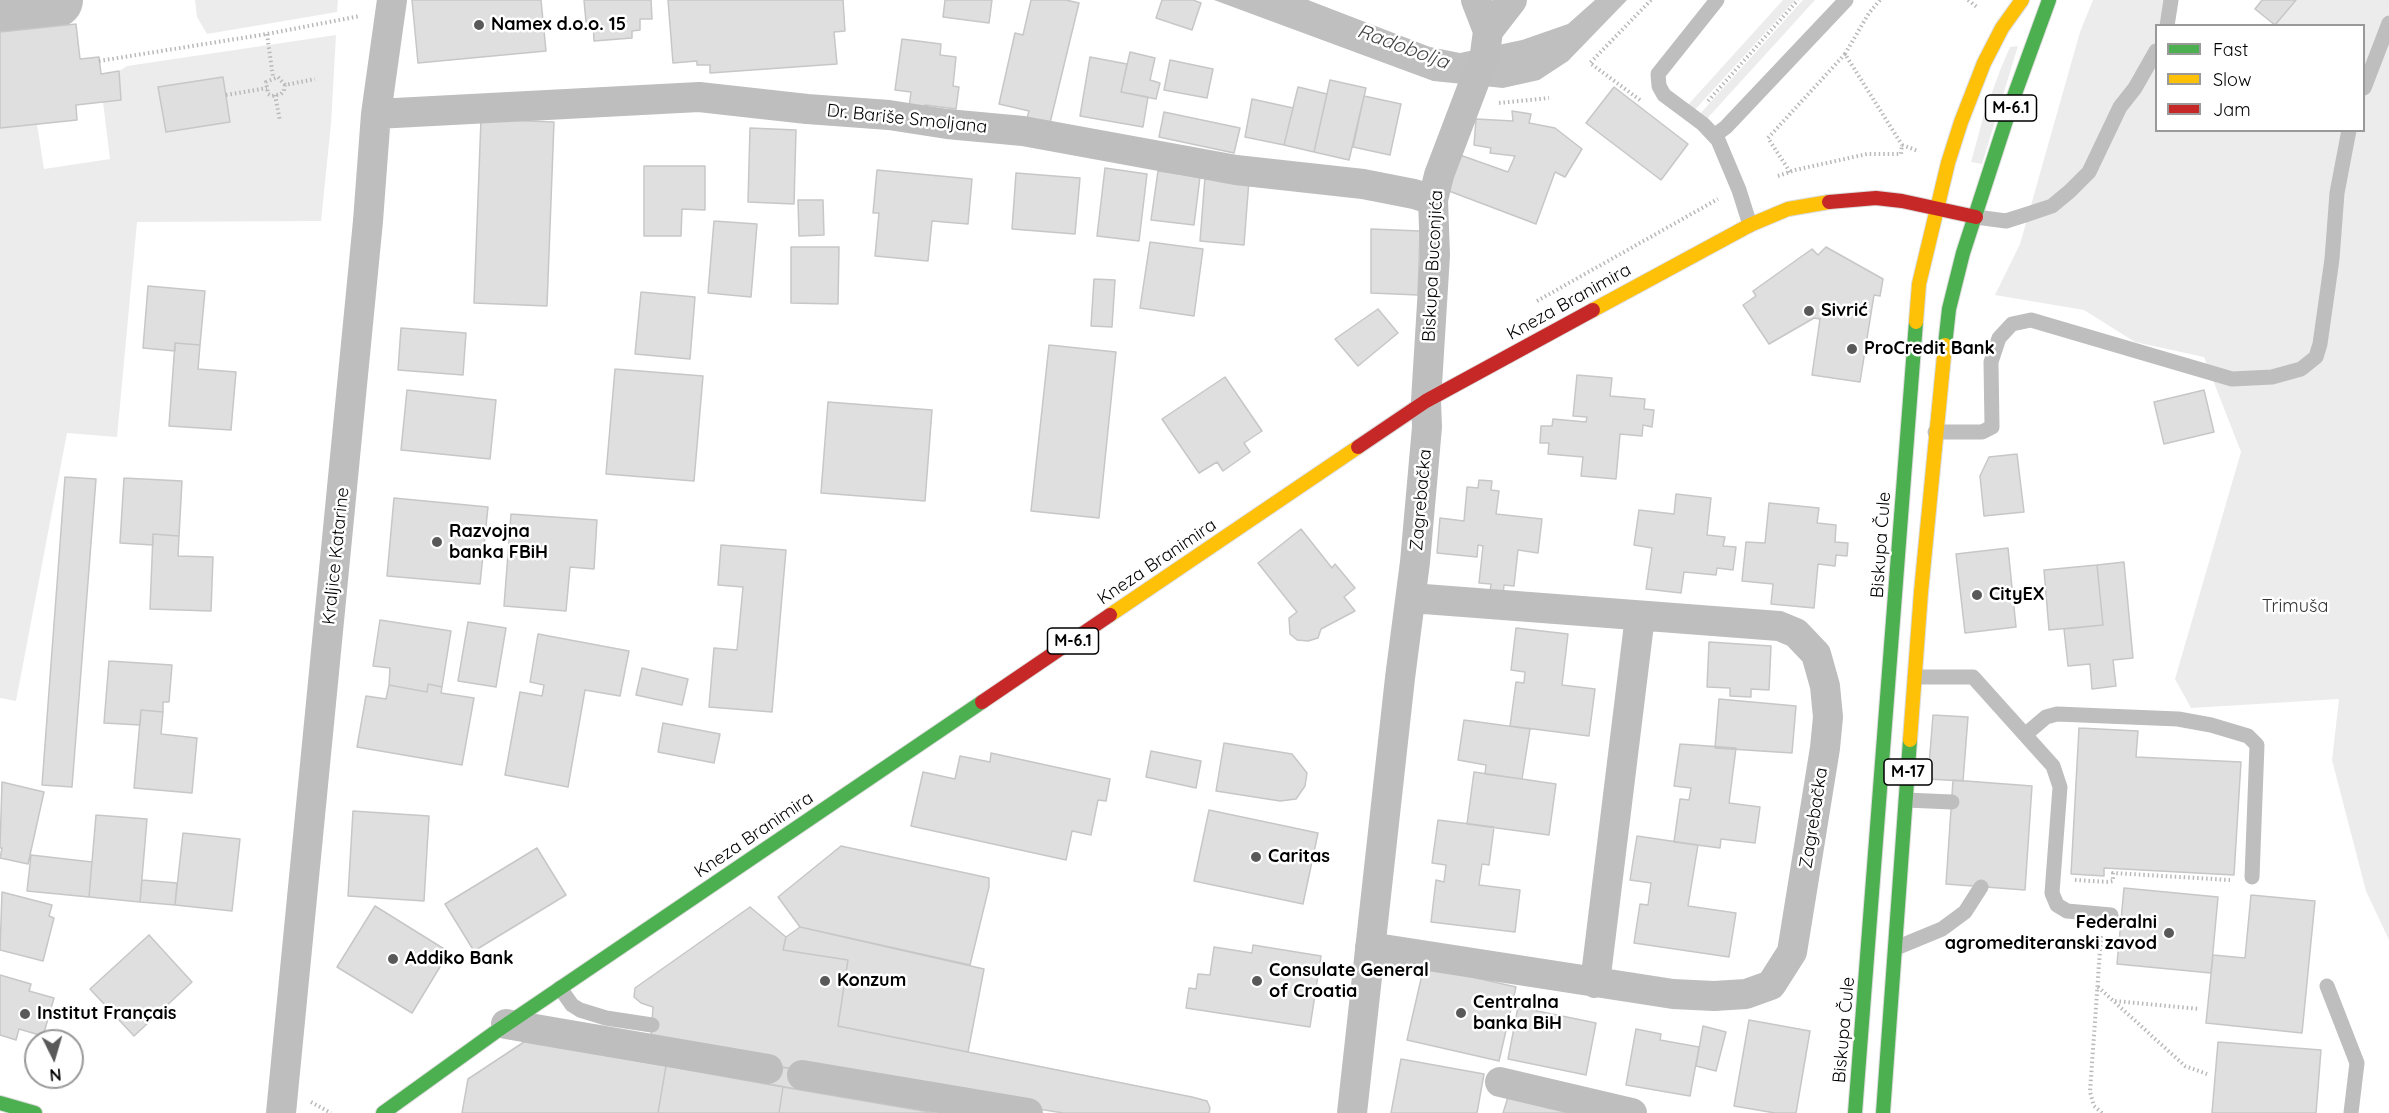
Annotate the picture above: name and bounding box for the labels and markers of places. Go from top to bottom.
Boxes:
place label: Namex d.o.o. 15 [491,14,626,36]
marker: Namex d.o.o. 15 [472,18,486,32]
place label: Sivrić [1821,300,1868,322]
marker: Sivrić [1802,304,1816,318]
place label: ProCredit Bank [1864,338,1995,360]
marker: ProCredit Bank [1845,342,1859,356]
place label: Razvojna banka FBiH [449,521,548,564]
marker: Razvojna banka FBiH [430,535,444,549]
place label: CityEX [1989,584,2045,606]
marker: CityEX [1970,588,1984,602]
place label: Caritas [1268,846,1330,868]
marker: Caritas [1249,850,1263,864]
place label: Federalni agromediteranski zavod [1945,912,2157,954]
marker: Federalni agromediteranski zavod [2162,926,2176,940]
place label: Addiko Bank [405,948,514,970]
marker: Addiko Bank [386,952,400,966]
place label: Consulate General of Croatia [1269,960,1429,1002]
place label: Konzum [837,970,906,992]
marker: Konzum [818,974,832,988]
marker: Consulate General of Croatia [1250,974,1264,988]
place label: Centralna banka BiH [1473,992,1562,1034]
place label: Institut Français [37,1003,176,1025]
marker: Centralna banka BiH [1454,1006,1468,1020]
marker: Institut Français [18,1007,32,1021]

